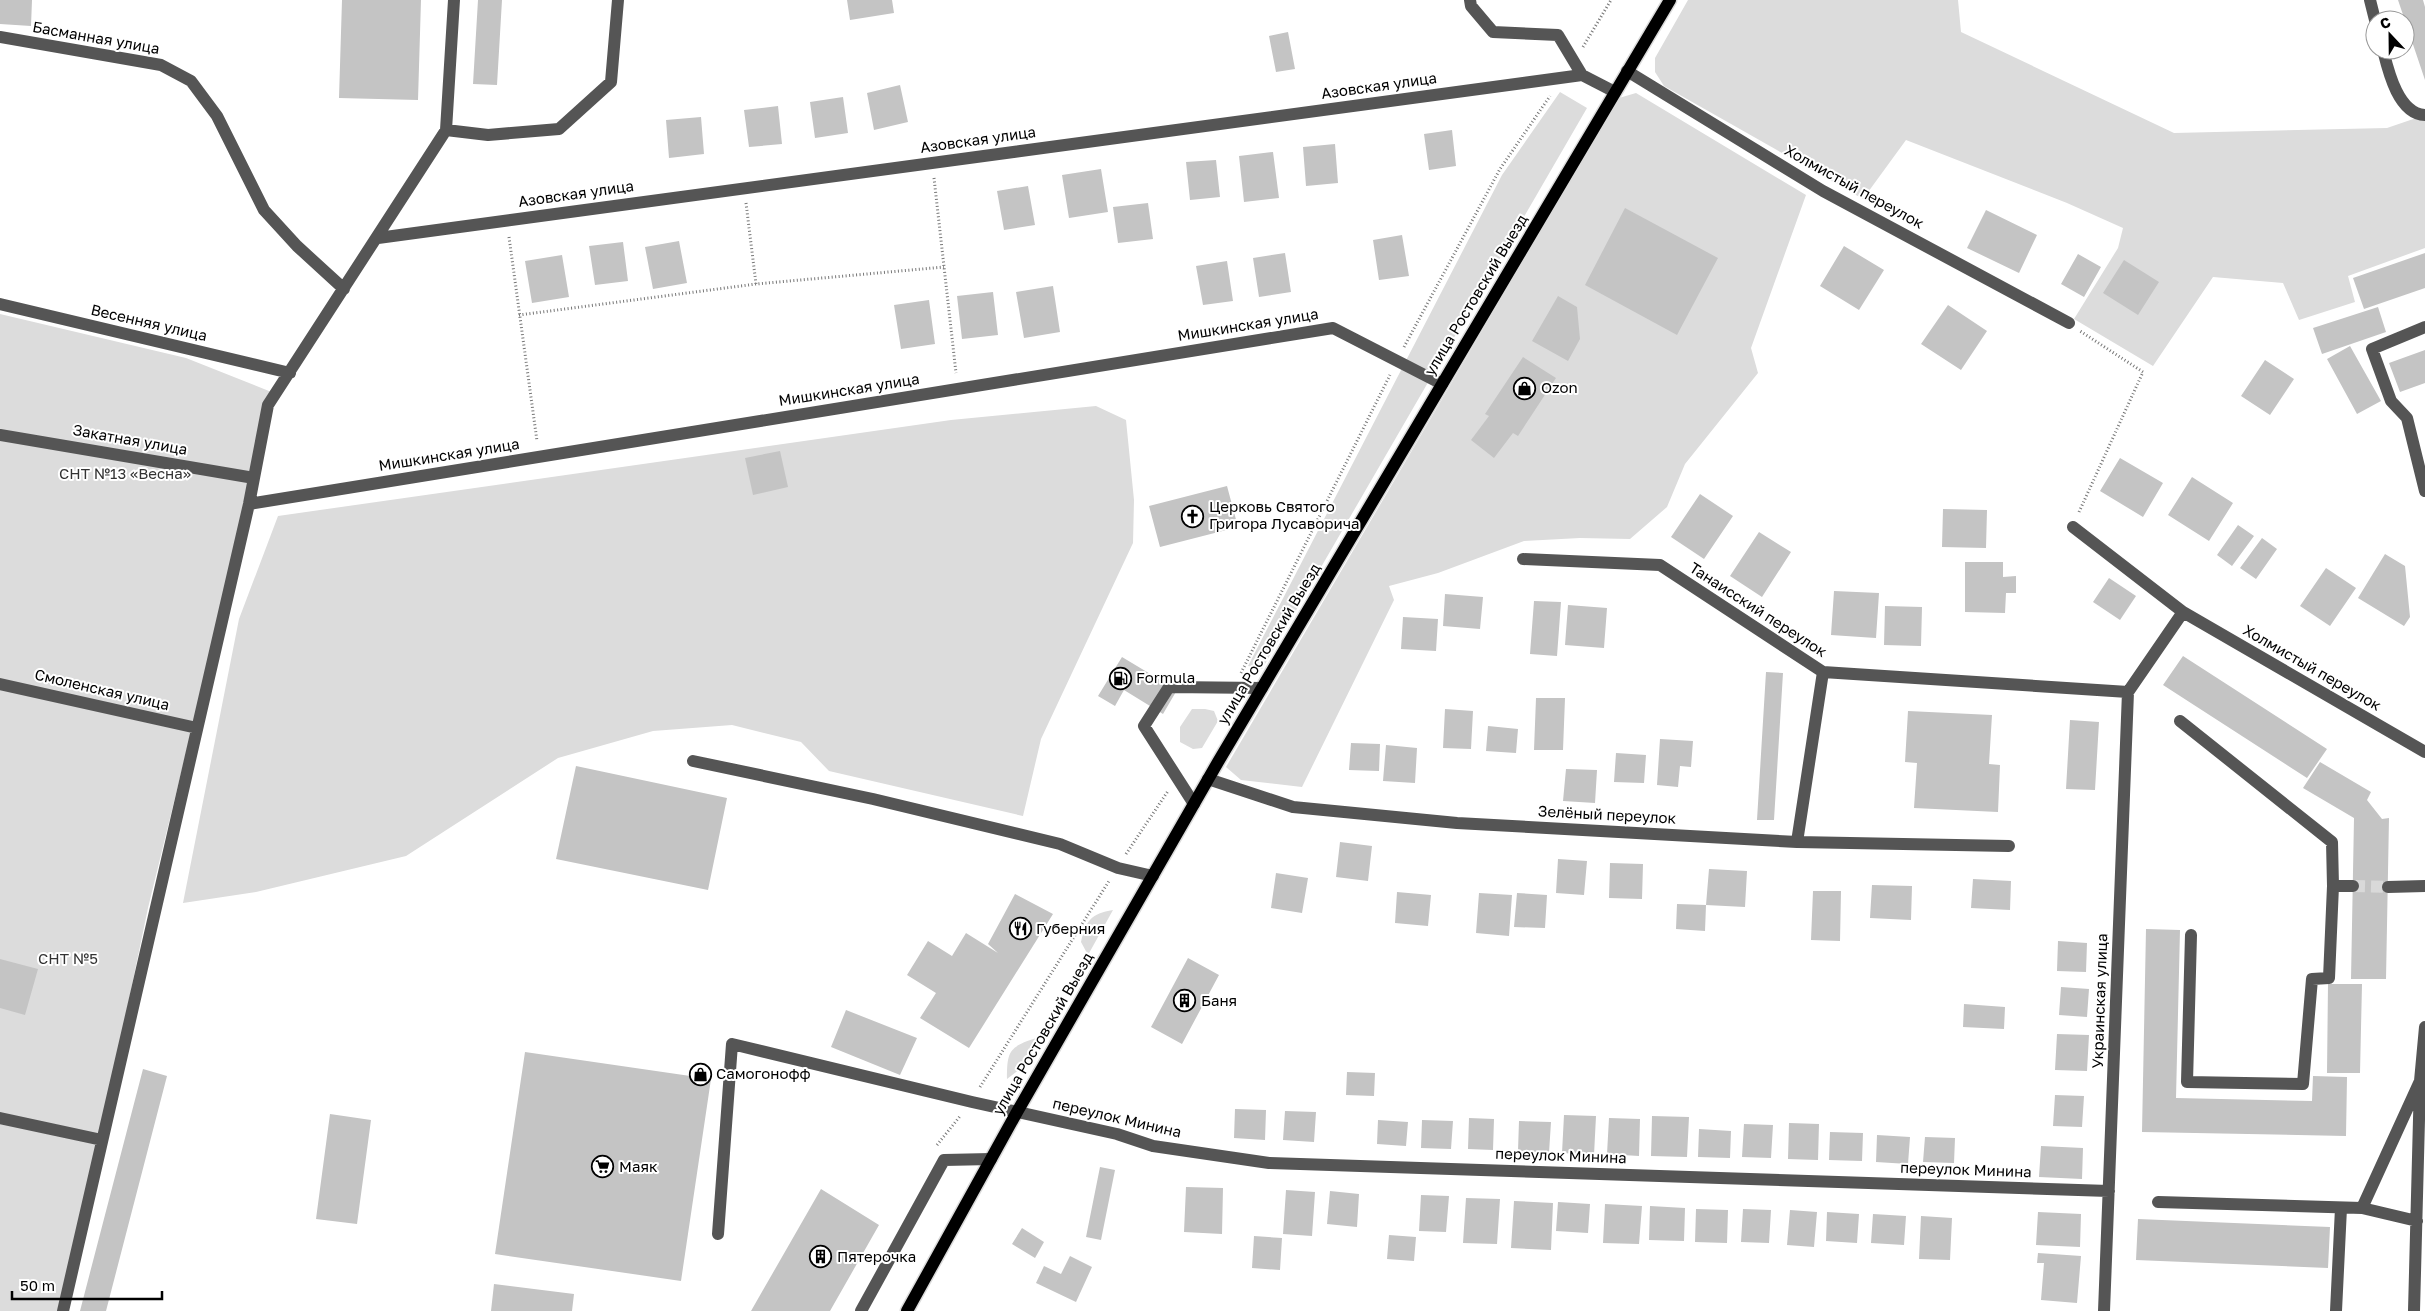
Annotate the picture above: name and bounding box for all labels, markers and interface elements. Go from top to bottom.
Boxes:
north arrow [2365,10,2415,60]
text: С [2377,13,2393,32]
street label: Басманная улица [31,17,161,57]
street label: Азовская улица [1320,68,1438,102]
street label: Азовская улица [919,122,1037,156]
street label: Холмистый переулок [1782,140,1928,232]
street label: Азовская улица [517,176,635,210]
street label: улица Ростовский Выезд [1420,211,1530,378]
street label: Весенняя улица [89,300,209,344]
street label: Мишкинская улица [1176,304,1320,344]
street label: Мишкинская улица [777,369,921,409]
shop icon: Ozon [1513,376,1537,400]
place label: Ozon [1541,378,1578,396]
street label: Закатная улица [71,420,189,458]
street label: Мишкинская улица [377,434,521,474]
park label: СНТ №13 «Весна» [59,464,191,482]
place label: Церковь Святого Григора Лусаворича [1209,497,1359,532]
church icon: Церковь Святого Григора Лусаворича [1181,504,1205,528]
street label: Танаисский переулок [1687,558,1831,660]
street label: улица Ростовский Выезд [1213,560,1323,727]
street label: Холмистый переулок [2240,620,2385,714]
street label: Смоленская улица [33,665,171,713]
fuel station icon: Formula [1108,666,1132,690]
place label: Formula [1136,668,1195,686]
street label: Зелёный переулок [1537,801,1677,827]
restaurant icon: Губерния [1008,917,1032,941]
place label: Губерния [1036,919,1105,937]
street label: Украинская улица [2088,933,2110,1069]
park label: СНТ №5 [38,949,98,967]
street label: улица Ростовский Выезд [988,949,1096,1118]
building icon: Баня [1173,989,1197,1013]
place label: Баня [1201,991,1237,1009]
shop icon: Самогонофф [688,1062,712,1086]
place label: Самогонофф [716,1064,811,1082]
street label: переулок Минина [1051,1093,1183,1141]
street label: переулок Минина [1495,1144,1627,1166]
supermarket icon: Маяк [591,1155,615,1179]
place label: Маяк [619,1157,658,1175]
street label: переулок Минина [1900,1158,2032,1180]
building icon: Пятерочка [809,1245,833,1269]
place label: Пятерочка [837,1247,916,1265]
scale bar [12,1268,162,1300]
text: 50 m [20,1276,55,1294]

